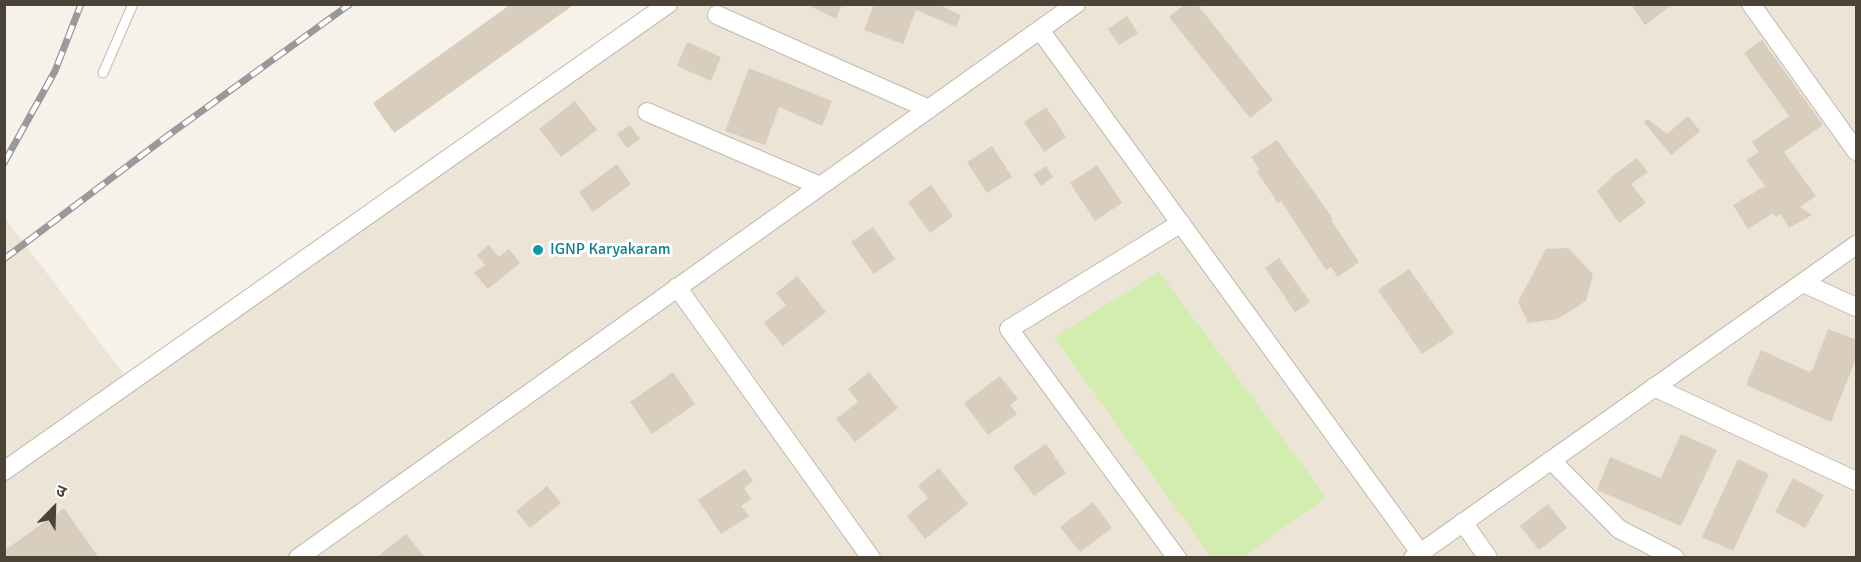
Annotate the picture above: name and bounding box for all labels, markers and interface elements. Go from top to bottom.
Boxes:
place label: IGNP Karyakaram [550,240,671,260]
marker: IGNP Karyakaram [531,243,545,257]
north arrow [24,478,84,538]
text: उ [53,480,69,502]

